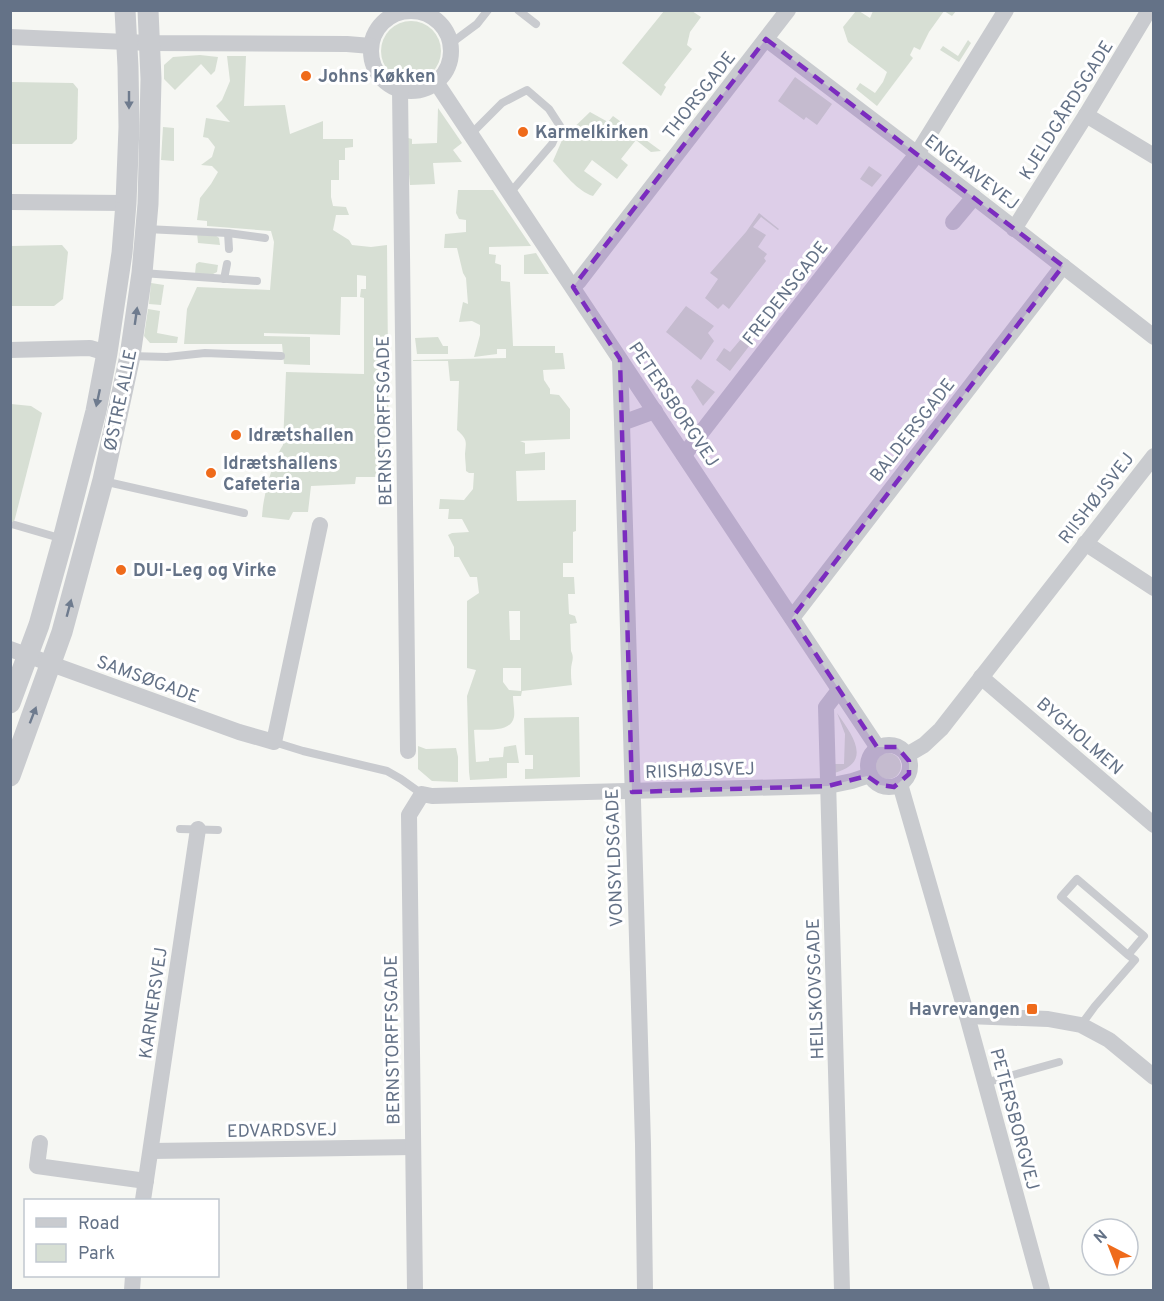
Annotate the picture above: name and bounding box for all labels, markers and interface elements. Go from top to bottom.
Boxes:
street label: KJELDGÅRDSGADE [1015,37,1119,185]
street label: THORSGADE [659,47,742,144]
place label: Johns Køkken [318,66,436,89]
marker: Johns Køkken [299,69,313,83]
one-way arrow [124,91,134,110]
place label: Karmelkirken [535,122,649,145]
marker: Karmelkirken [516,125,530,139]
street label: ENGHAVEVEJ [919,130,1023,216]
street label: FREDENSGADE [738,237,834,351]
one-way arrow [131,306,140,325]
street label: BERNSTORFFSGADE [373,336,398,506]
street label: PETERSBORGVEJ [622,338,723,472]
street label: ØSTRE ALLE [100,348,143,453]
street label: BALDERSGADE [866,374,961,487]
one-way arrow [93,389,102,408]
place label: Idrætshallen [248,425,354,448]
marker: Idrætshallen [229,428,243,442]
street label: RIISHØJSVEJ [1054,449,1140,549]
place label: Idrætshallens Cafeteria [223,453,338,497]
marker: Idrætshallens Cafeteria [204,466,218,480]
place label: DUI-Leg og Virke [133,560,276,583]
marker: DUI-Leg og Virke [114,563,128,577]
one-way arrow [64,599,74,617]
street label: SAMSØGADE [93,651,202,710]
street label: BYGHOLMEN [1031,693,1127,781]
one-way arrow [29,706,39,724]
street label: RIISHØJSVEJ [645,758,755,785]
street label: VONSYLDSGADE [602,788,629,928]
street label: HEILSKOVSGADE [803,918,830,1060]
street label: KARNERSVEJ [135,946,174,1061]
street label: BERNSTORFFSGADE [381,955,406,1125]
place label: Havrevangen [909,999,1020,1022]
marker: Havrevangen [1025,1002,1039,1016]
street label: PETERSBORGVEJ [984,1046,1044,1193]
street label: EDVARDSVEJ [227,1119,337,1144]
legend [24,1199,219,1277]
text: Road [78,1213,120,1236]
north arrow [1080,1217,1140,1277]
text: N [1090,1226,1112,1249]
text: Park [78,1243,115,1266]

